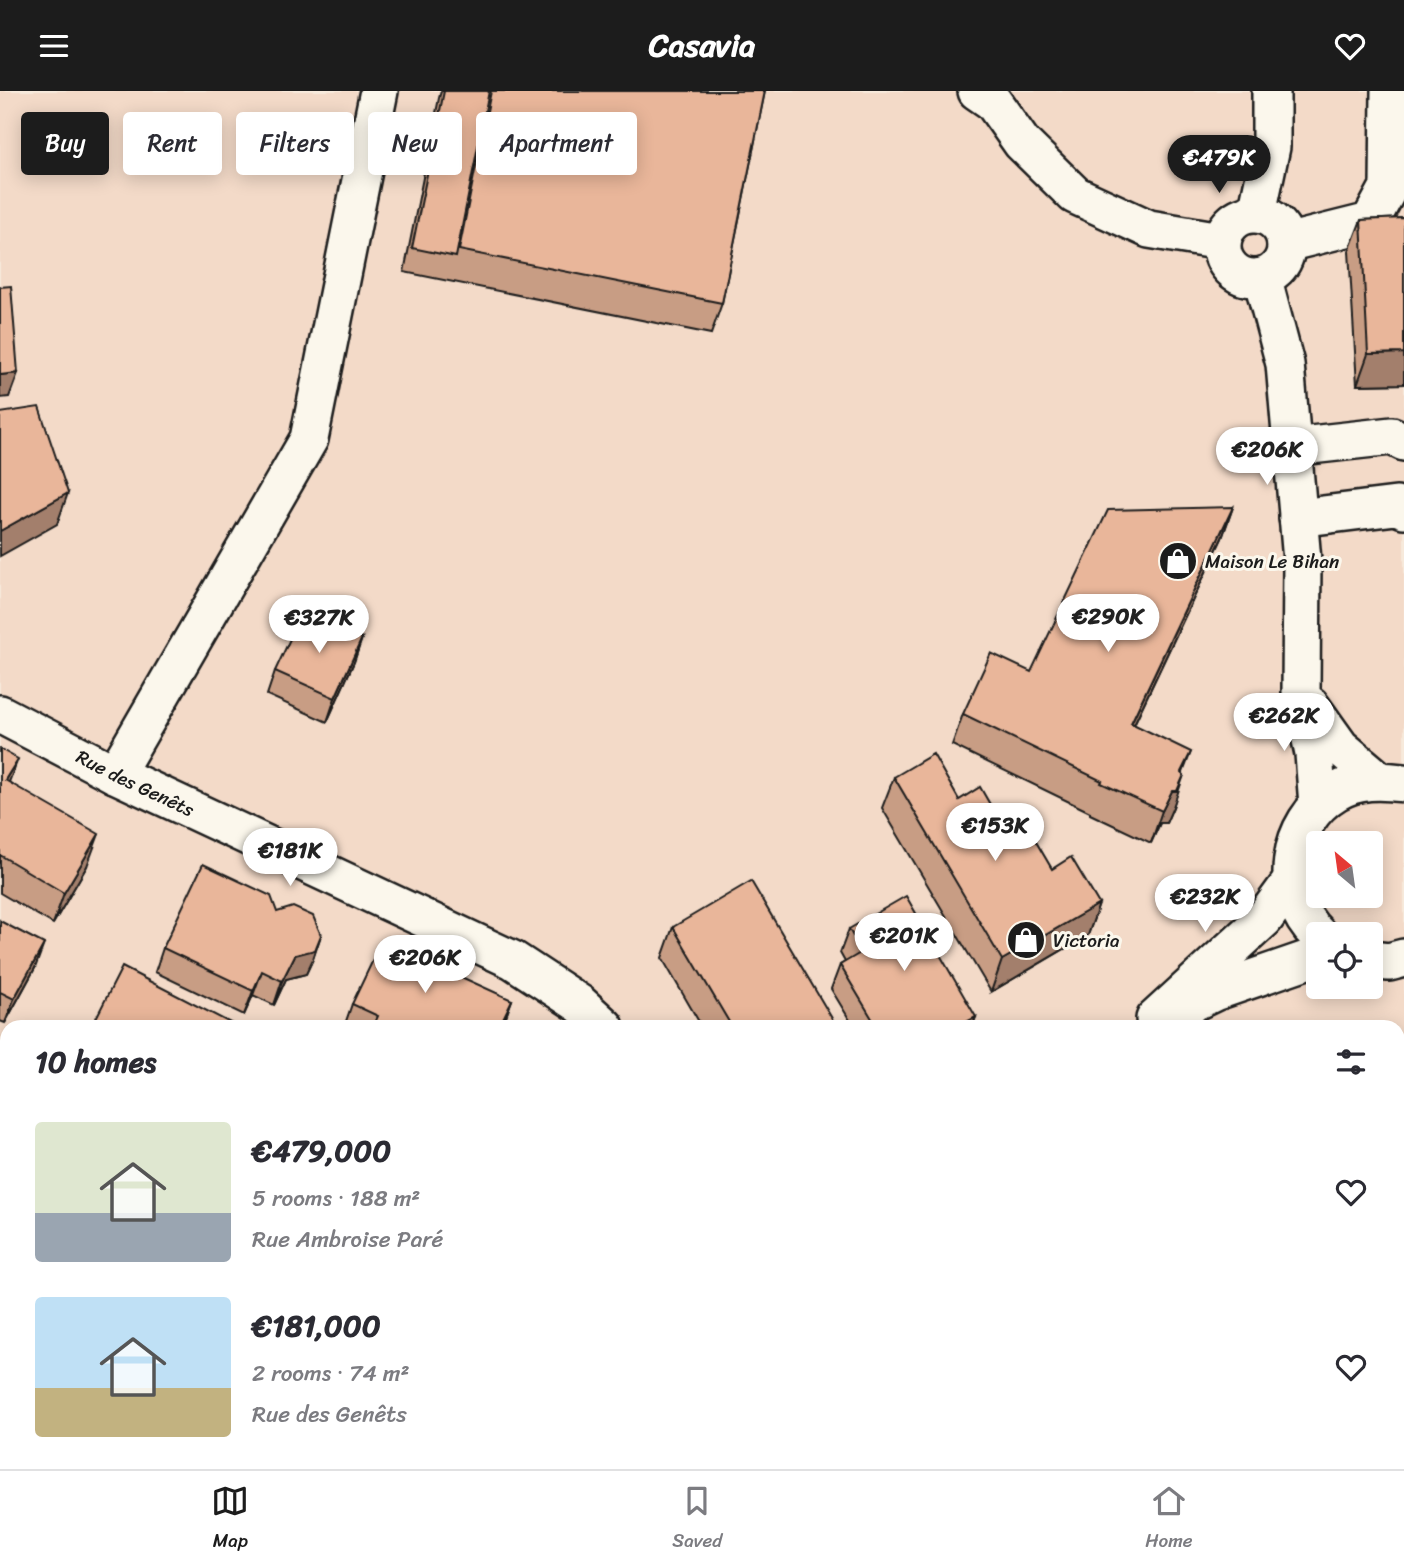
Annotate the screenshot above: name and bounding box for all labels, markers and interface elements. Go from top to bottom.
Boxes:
text: Casavia [649,17,755,74]
icon: menu [35,27,73,65]
icon: heart [1331,27,1369,65]
chip: Buy [21,112,109,175]
chip: Rent [123,112,222,175]
chip: Filters [236,112,354,175]
chip: New [368,112,462,175]
chip: Apartment [476,112,637,175]
pin: €479K [1170,135,1268,195]
text: €479K [1184,137,1254,178]
pin: €206K [1218,427,1316,487]
text: €206K [1232,429,1302,470]
shop icon: Maison Le Bihan [1157,540,1199,582]
place label: Maison Le Bihan [1205,545,1339,578]
pin: €327K [270,595,368,655]
pin: €290K [1059,595,1157,654]
text: €290K [1072,596,1144,637]
text: €327K [285,597,353,638]
pin: €262K [1235,693,1333,753]
text: €262K [1250,695,1318,736]
street label: Rue des Genêts [70,740,200,826]
pin: €153K [946,803,1044,863]
text: €153K [962,805,1028,846]
pin: €181K [241,829,339,888]
text: €181K [259,830,321,871]
north arrow [1306,831,1382,908]
map controls [1306,831,1383,999]
pin: €232K [1156,875,1254,934]
text: €232K [1171,876,1239,917]
pin: €201K [855,913,953,973]
text: €201K [871,915,937,956]
shop icon: Victoria [1005,919,1047,961]
button: locate [1306,922,1383,999]
place label: Victoria [1053,924,1120,957]
pin: €206K [376,935,474,995]
text: €206K [390,937,460,978]
text: 10 homes [35,1035,156,1089]
icon: filters [1332,1043,1370,1081]
text: €479,000 [252,1124,391,1178]
icon: home [91,1150,175,1234]
icon: heart [1332,1173,1370,1211]
text: 5 rooms · 188 m² [252,1178,420,1219]
text: Rue Ambroise Paré [252,1219,443,1260]
text: €181,000 [252,1299,381,1353]
icon: home [91,1325,175,1409]
icon: heart [1332,1348,1370,1386]
text: 2 rooms · 74 m² [252,1353,409,1394]
text: Rue des Genêts [252,1394,407,1435]
tab: Map [211,1482,249,1557]
tab: Saved [672,1482,722,1557]
tab: Home [1145,1482,1193,1557]

